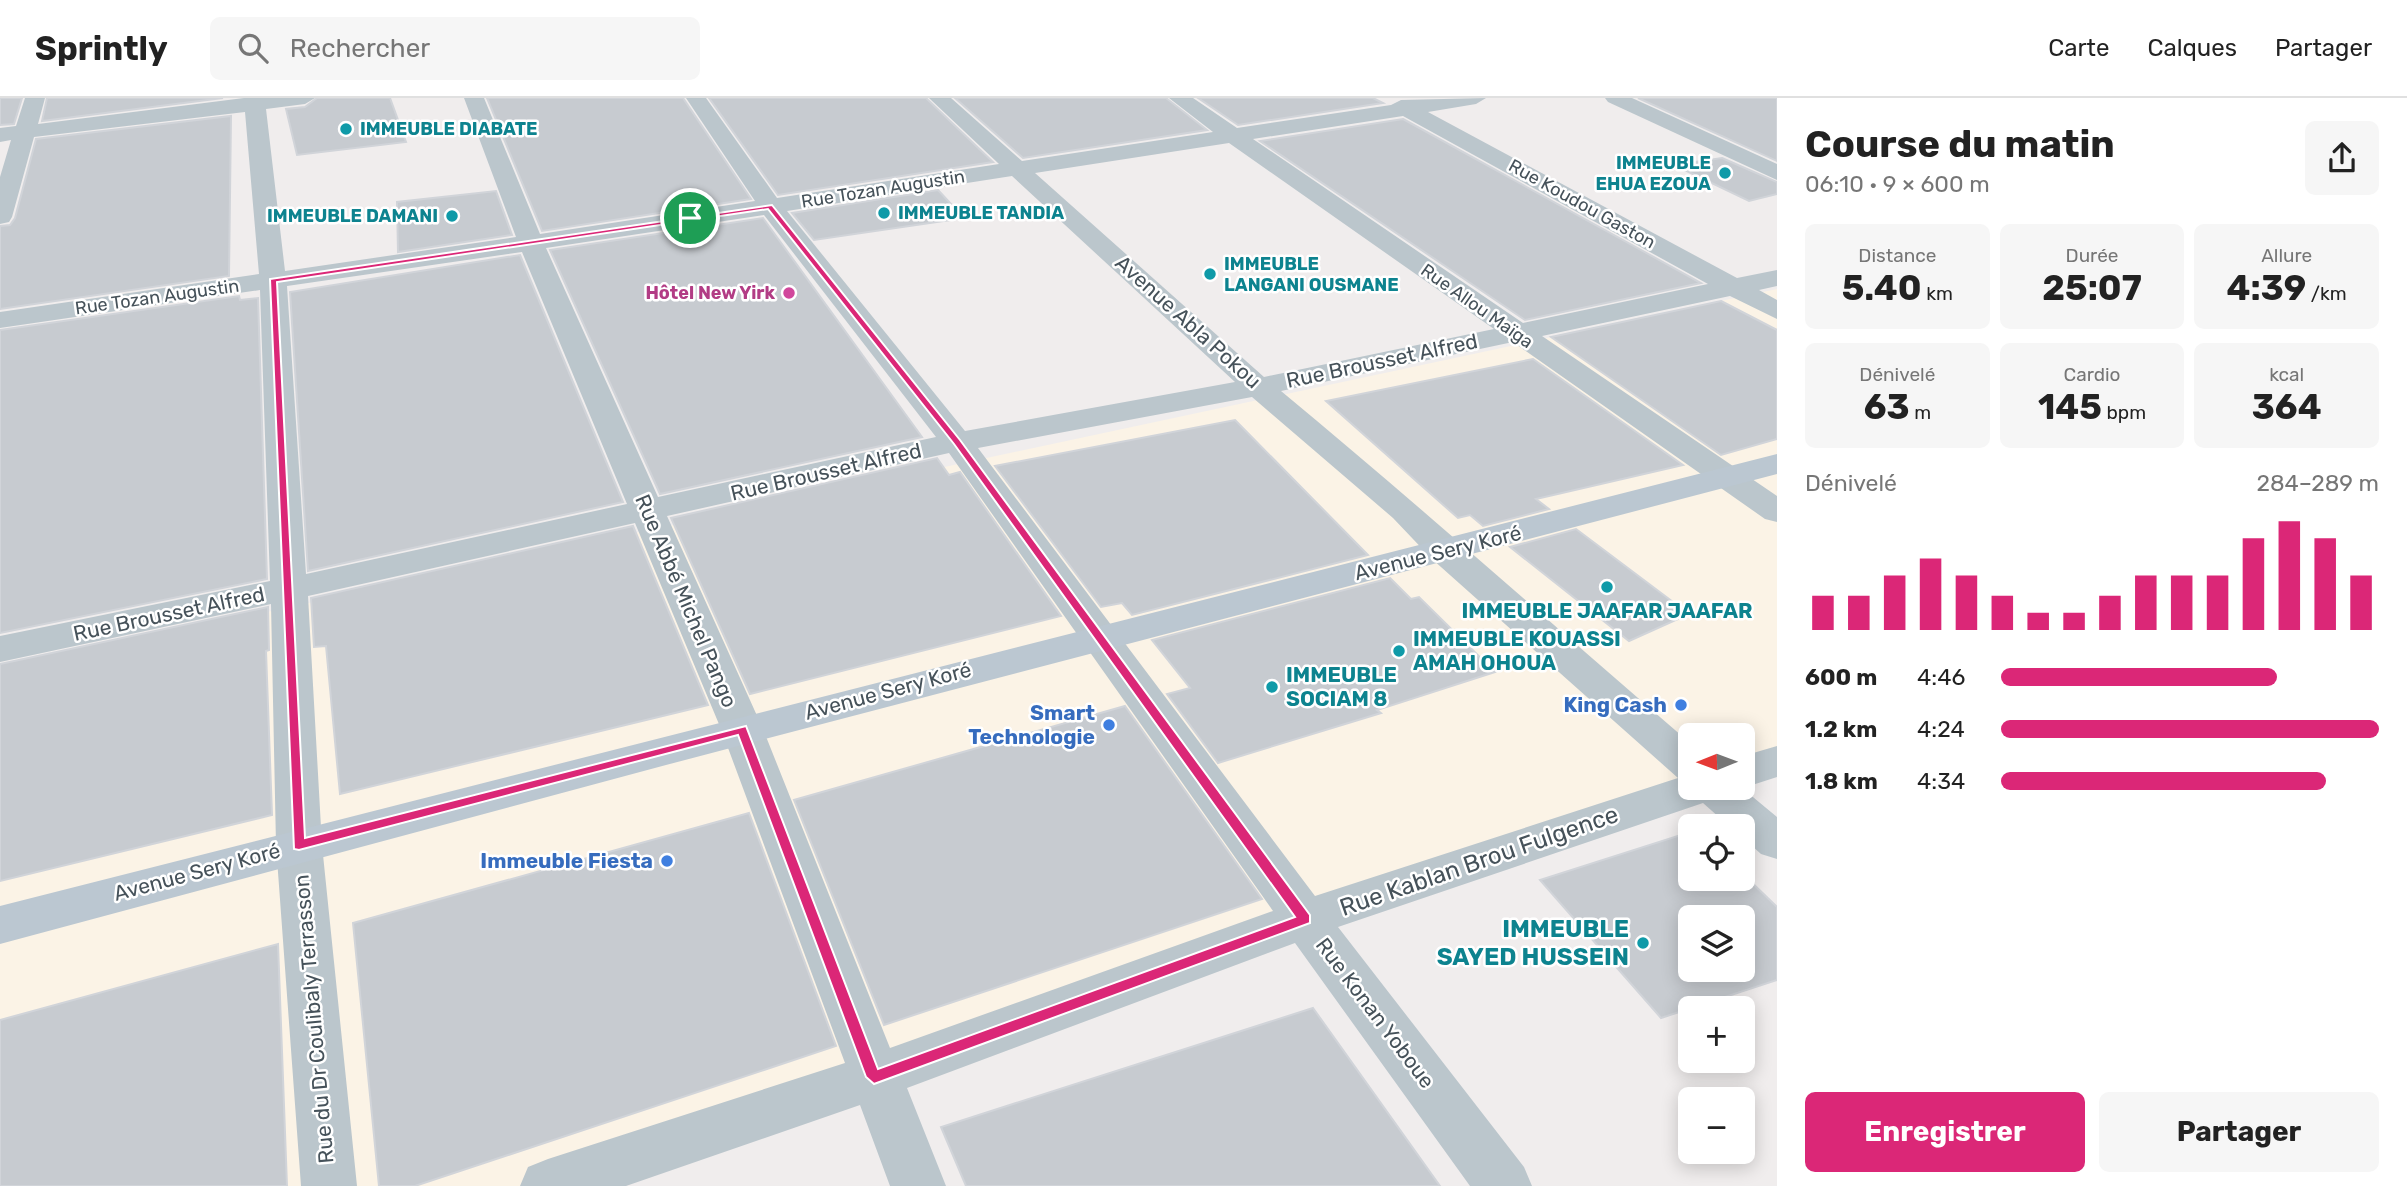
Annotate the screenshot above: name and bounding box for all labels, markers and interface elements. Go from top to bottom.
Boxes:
search box [210,17,700,80]
text: Sprintly [35,29,168,68]
icon: search [234,29,272,67]
text: Rechercher [290,33,430,64]
text: Carte [2048,34,2109,62]
text: Calques [2147,34,2237,62]
text: Partager [2275,34,2372,62]
place label: IMMEUBLE DIABATE [360,118,538,140]
marker: IMMEUBLE DIABATE [338,121,354,137]
text: Course du matin [1805,121,2115,167]
button: share [2305,121,2379,195]
place label: IMMEUBLE EHUA EZOUA [1596,152,1711,195]
street label: Rue Koudou Gaston [1505,155,1659,253]
street label: Rue Tozan Augustin [800,165,966,213]
marker: IMMEUBLE EHUA EZOUA [1717,165,1733,181]
text: 06:10 · 9 × 600 m [1805,170,1990,198]
pin [660,188,720,248]
icon: arrive [671,199,709,237]
place label: IMMEUBLE TANDIA [898,202,1064,224]
place label: IMMEUBLE DAMANI [267,205,438,227]
marker: IMMEUBLE TANDIA [876,205,892,221]
marker: IMMEUBLE DAMANI [444,208,460,224]
text: Distance [1858,244,1936,267]
text: Durée [2066,244,2118,267]
text: Allure [2261,244,2312,267]
street label: Avenue Abla Pokou [1110,250,1266,393]
place label: IMMEUBLE LANGANI OUSMANE [1224,253,1399,296]
street label: Rue Allou Maïga [1417,259,1537,353]
marker: IMMEUBLE LANGANI OUSMANE [1202,266,1218,282]
text: 5.40 [1842,267,1922,309]
text: 25:07 [2042,267,2142,309]
text: 4:39 [2227,267,2306,309]
street label: Rue Tozan Augustin [74,275,240,319]
place label: Hôtel New Yirk [645,282,775,304]
text: km [1922,282,1953,305]
text: /km [2306,282,2347,305]
marker: Hôtel New Yirk [781,285,797,301]
street label: Rue Brousset Alfred [1284,328,1480,393]
text: Dénivelé [1859,363,1935,386]
text: Cardio [2064,363,2120,386]
text: kcal [2269,363,2304,386]
text: 63 [1864,386,1909,428]
text: 145 [2038,386,2102,428]
text: 364 [2252,386,2322,428]
text: m [1909,401,1931,424]
text: bpm [2102,401,2146,424]
street label: Rue Brousset Alfred [728,437,924,506]
text: Dénivelé [1805,469,1897,497]
text: 284–289 m [2256,469,2379,497]
street label: Rue Abbé Michel Pango [630,491,743,711]
street label: Avenue Sery Koré [1352,520,1524,585]
marker: IMMEUBLE JAAFAR JAAFAR [1599,579,1615,595]
street label: Rue Brousset Alfred [71,581,267,646]
place label: IMMEUBLE JAAFAR JAAFAR [1462,598,1752,623]
place label: IMMEUBLE KOUASSI AMAH OHOUA [1413,626,1621,675]
marker: IMMEUBLE KOUASSI AMAH OHOUA [1391,643,1407,659]
street label: Avenue Sery Koré [802,656,974,725]
place label: IMMEUBLE SOCIAM 8 [1286,662,1397,711]
text: 600 m [1805,663,1877,691]
text: 4:46 [1917,663,1965,691]
marker: IMMEUBLE SOCIAM 8 [1264,679,1280,695]
place label: King Cash [1563,692,1667,717]
marker: King Cash [1673,697,1689,713]
place label: Smart Technologie [968,700,1095,749]
text: 1.2 km [1805,715,1877,743]
text: 4:24 [1917,715,1965,743]
marker: Smart Technologie [1101,717,1117,733]
north arrow [1678,723,1755,800]
map controls [1678,723,1755,1164]
text: 1.8 km [1805,767,1878,795]
text: 4:34 [1917,767,1965,795]
street label: Rue Kablan Brou Fulgence [1336,800,1622,922]
button: locate [1678,814,1755,891]
street label: Avenue Sery Koré [111,837,283,906]
place label: Immeuble Fiesta [480,848,653,873]
marker: Immeuble Fiesta [659,853,675,869]
street label: Rue du Dr Coulibaly Terrasson [288,874,339,1165]
button: layers [1678,905,1755,982]
place label: IMMEUBLE SAYED HUSSEIN [1437,915,1629,971]
street label: Rue Konan Yoboue [1311,933,1440,1093]
marker: IMMEUBLE SAYED HUSSEIN [1635,935,1651,951]
button: + [1678,996,1755,1073]
button: − [1678,1087,1755,1164]
button: Enregistrer [1805,1092,2085,1172]
button: Partager [2099,1092,2379,1172]

